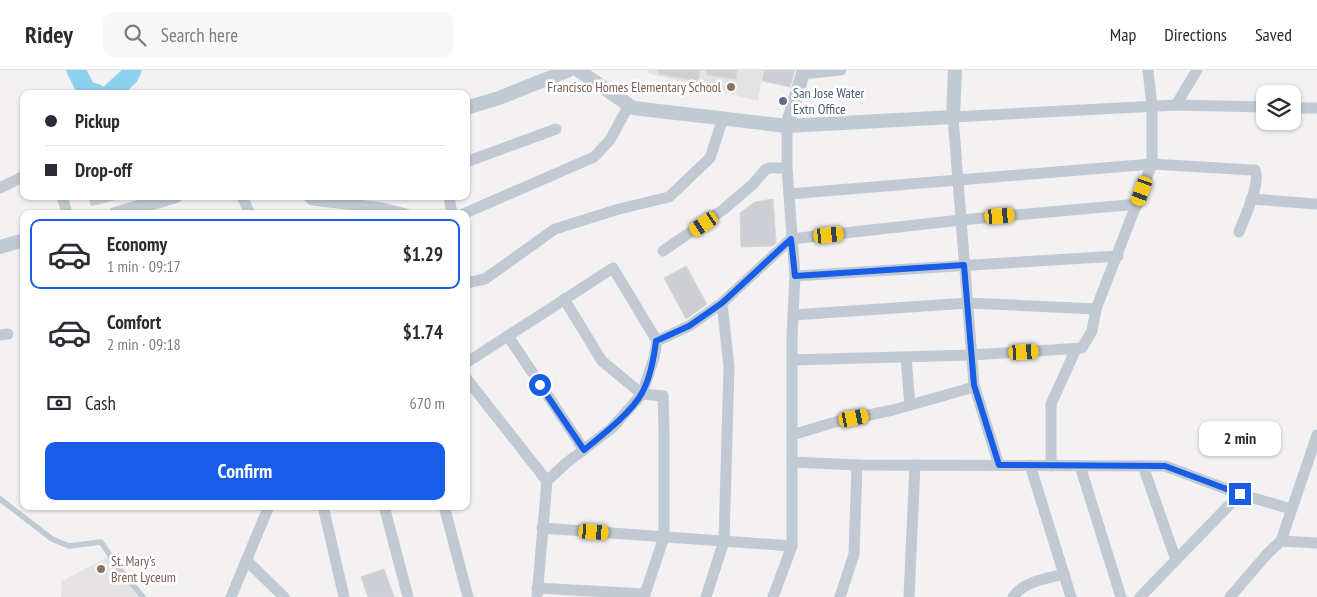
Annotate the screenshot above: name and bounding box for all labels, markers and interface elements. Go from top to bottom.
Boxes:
search box [103,12,453,57]
text: Ridey [25,19,73,50]
icon: search [121,21,149,49]
text: Search here [161,23,238,47]
text: Map [1110,23,1136,46]
text: Directions [1164,23,1227,46]
text: Saved [1255,23,1292,46]
place label: Francisco Homes Elementary School [547,78,722,96]
marker: Francisco Homes Elementary School [725,81,737,93]
place label: San Jose Water Extn Office [793,84,864,118]
map controls [1256,85,1301,130]
button: layers [1256,85,1301,130]
marker: San Jose Water Extn Office [777,95,789,107]
text: Pickup [75,109,120,133]
text: Drop-off [75,158,132,182]
car [1129,174,1154,208]
car [984,207,1015,225]
car [687,209,720,239]
car [813,226,844,244]
icon: car [47,232,92,277]
text: Economy [107,232,167,256]
text: $1.29 [403,242,443,266]
text: 1 min · 09:17 [107,256,181,276]
icon: car [47,310,92,355]
text: Comfort [107,310,161,334]
text: $1.74 [403,320,443,344]
text: 2 min · 09:18 [107,334,181,354]
car [1008,344,1039,360]
route start [529,374,551,396]
icon: cash [45,389,73,417]
text: Cash [85,391,116,415]
text: 670 m [410,393,445,413]
car [837,408,870,428]
callout: 2 min [1199,422,1281,456]
text: 2 min [1224,428,1256,448]
button: Confirm [45,442,445,500]
route end [1229,483,1251,505]
car [578,523,609,541]
place label: St. Mary's Brent Lyceum [111,552,176,586]
marker: St. Mary's Brent Lyceum [95,563,107,575]

